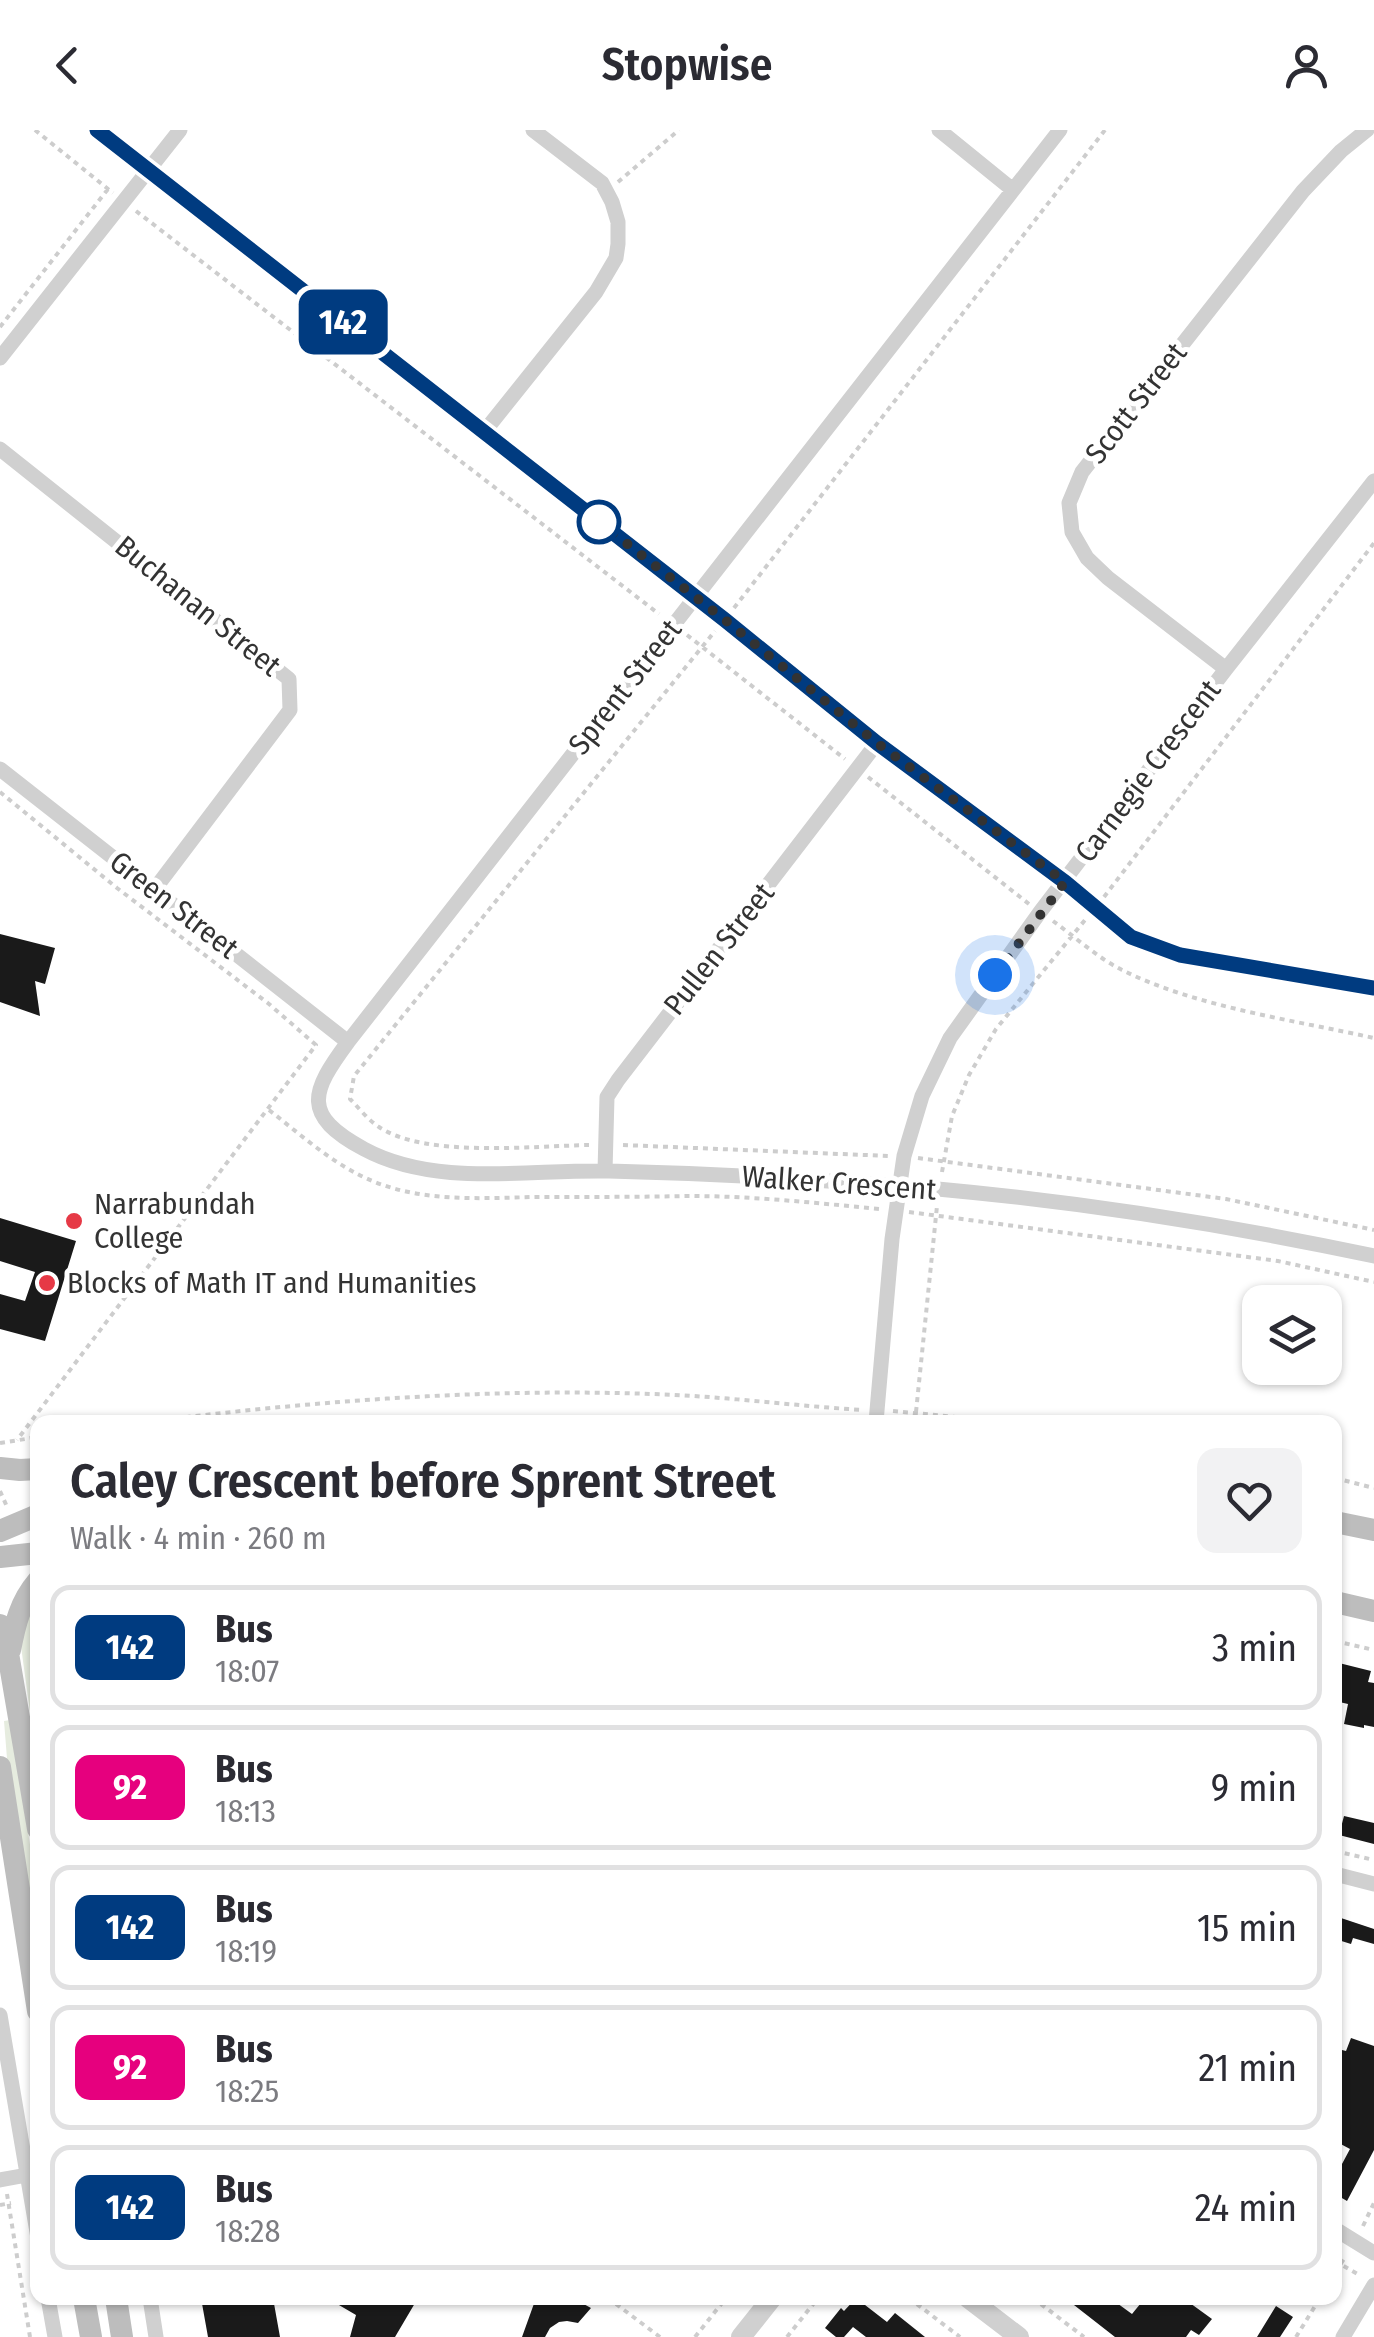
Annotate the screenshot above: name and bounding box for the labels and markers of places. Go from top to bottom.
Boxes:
unlabelled marker [578,501,620,543]
place label: Narrabundah College [94,1186,256,1256]
marker: Narrabundah College [63,1210,85,1232]
place label: Blocks of Math IT and Humanities [67,1265,477,1301]
marker: Blocks of Math IT and Humanities [36,1272,58,1294]

